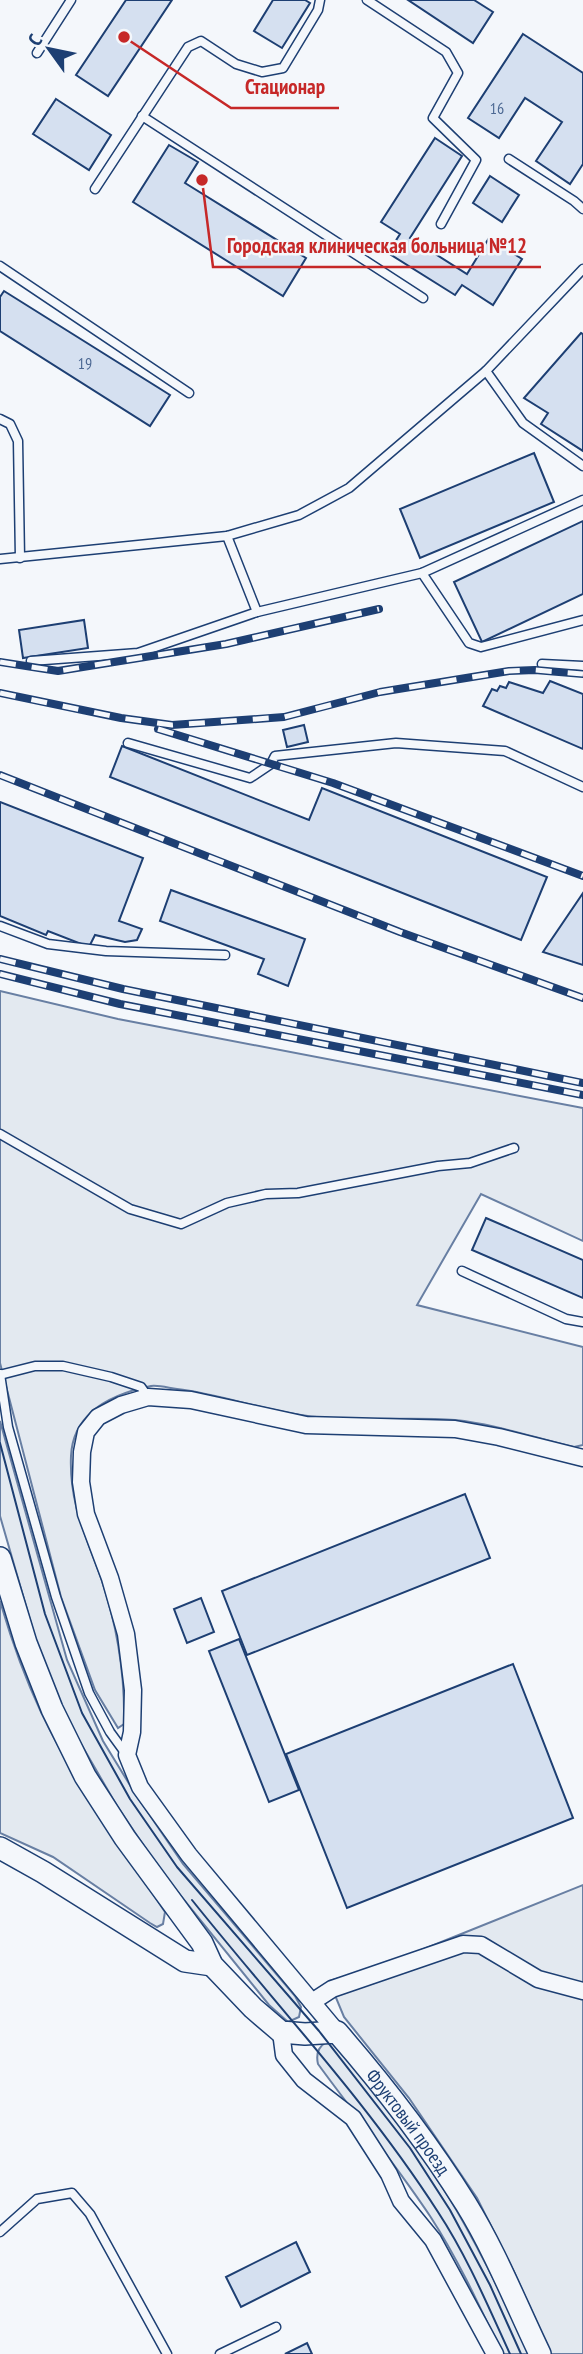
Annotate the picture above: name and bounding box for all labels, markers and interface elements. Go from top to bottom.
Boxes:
north arrow [14,14,84,84]
text: С [22,29,47,50]
callout: Стационар [231,66,339,108]
text: Стационар [245,73,325,100]
house number: 16 [490,98,504,118]
callout: Городская клиническая больница №12 [213,225,541,267]
text: Городская клиническая больница №12 [227,232,527,259]
house number: 19 [78,353,92,373]
street label: Фруктовый проезд [361,2064,456,2180]

